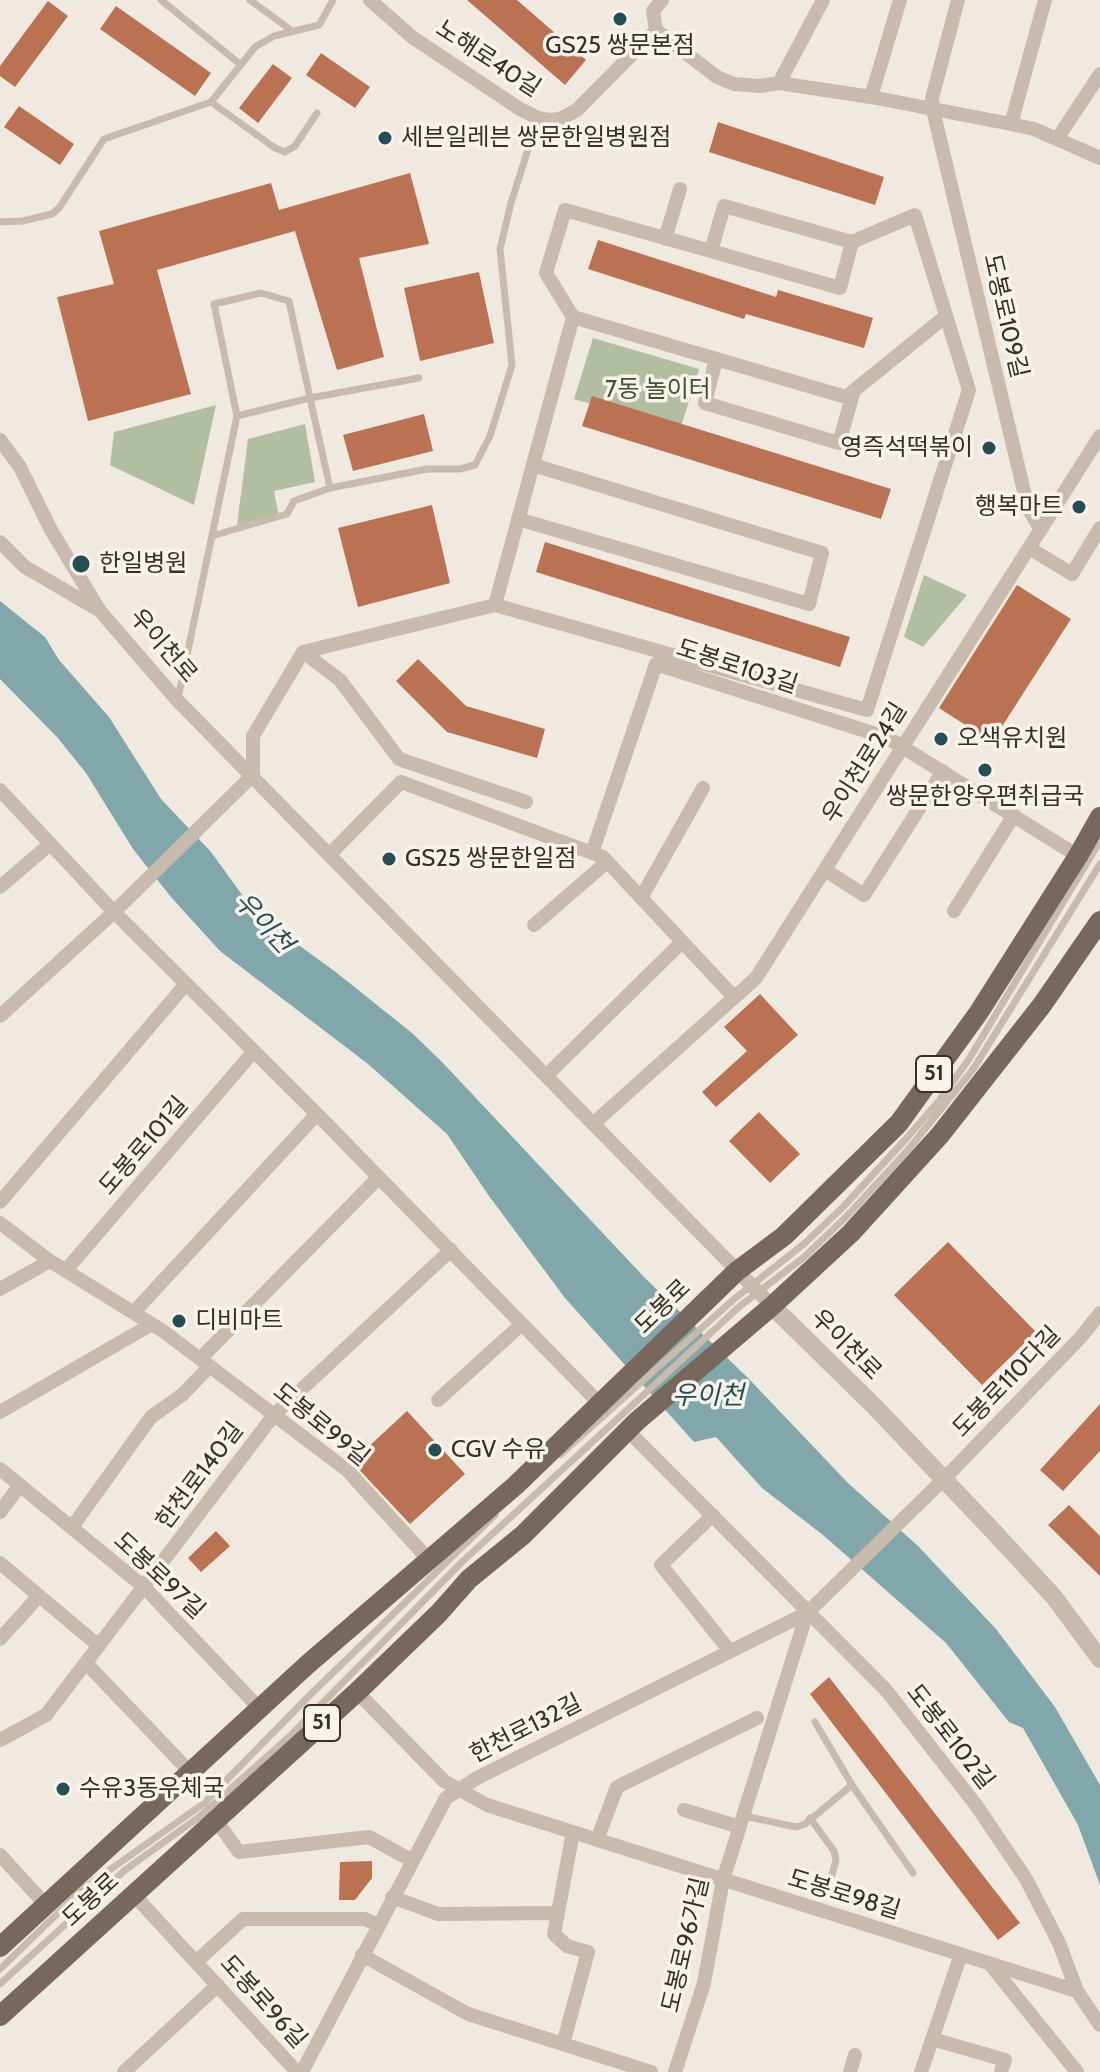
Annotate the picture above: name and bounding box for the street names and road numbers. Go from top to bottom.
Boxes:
street label: 노해로40길 [430,15,546,103]
street label: 도봉로109길 [977,251,1033,381]
street label: 우이천로 [123,603,203,689]
street label: 도봉로103길 [673,634,801,700]
street label: 우이천로24길 [817,697,913,829]
road number: 51 [916,1056,952,1092]
street label: 도봉로101길 [94,1091,194,1201]
street label: 도봉로 [629,1274,697,1340]
street label: 우이천로 [805,1304,887,1386]
street label: 도봉로110다길 [947,1321,1067,1443]
street label: 도봉로99길 [267,1377,375,1473]
street label: 한천로140길 [150,1417,250,1535]
street label: 도봉로97길 [107,1527,211,1625]
street label: 도봉로102길 [900,1679,1000,1795]
street label: 한천로132길 [465,1689,587,1769]
road number: 51 [304,1705,340,1741]
street label: 도봉로98길 [784,1864,904,1926]
street label: 도봉로 [57,1867,125,1933]
street label: 도봉로96가길 [656,1875,716,2015]
street label: 도봉로96길 [214,1949,312,2055]

